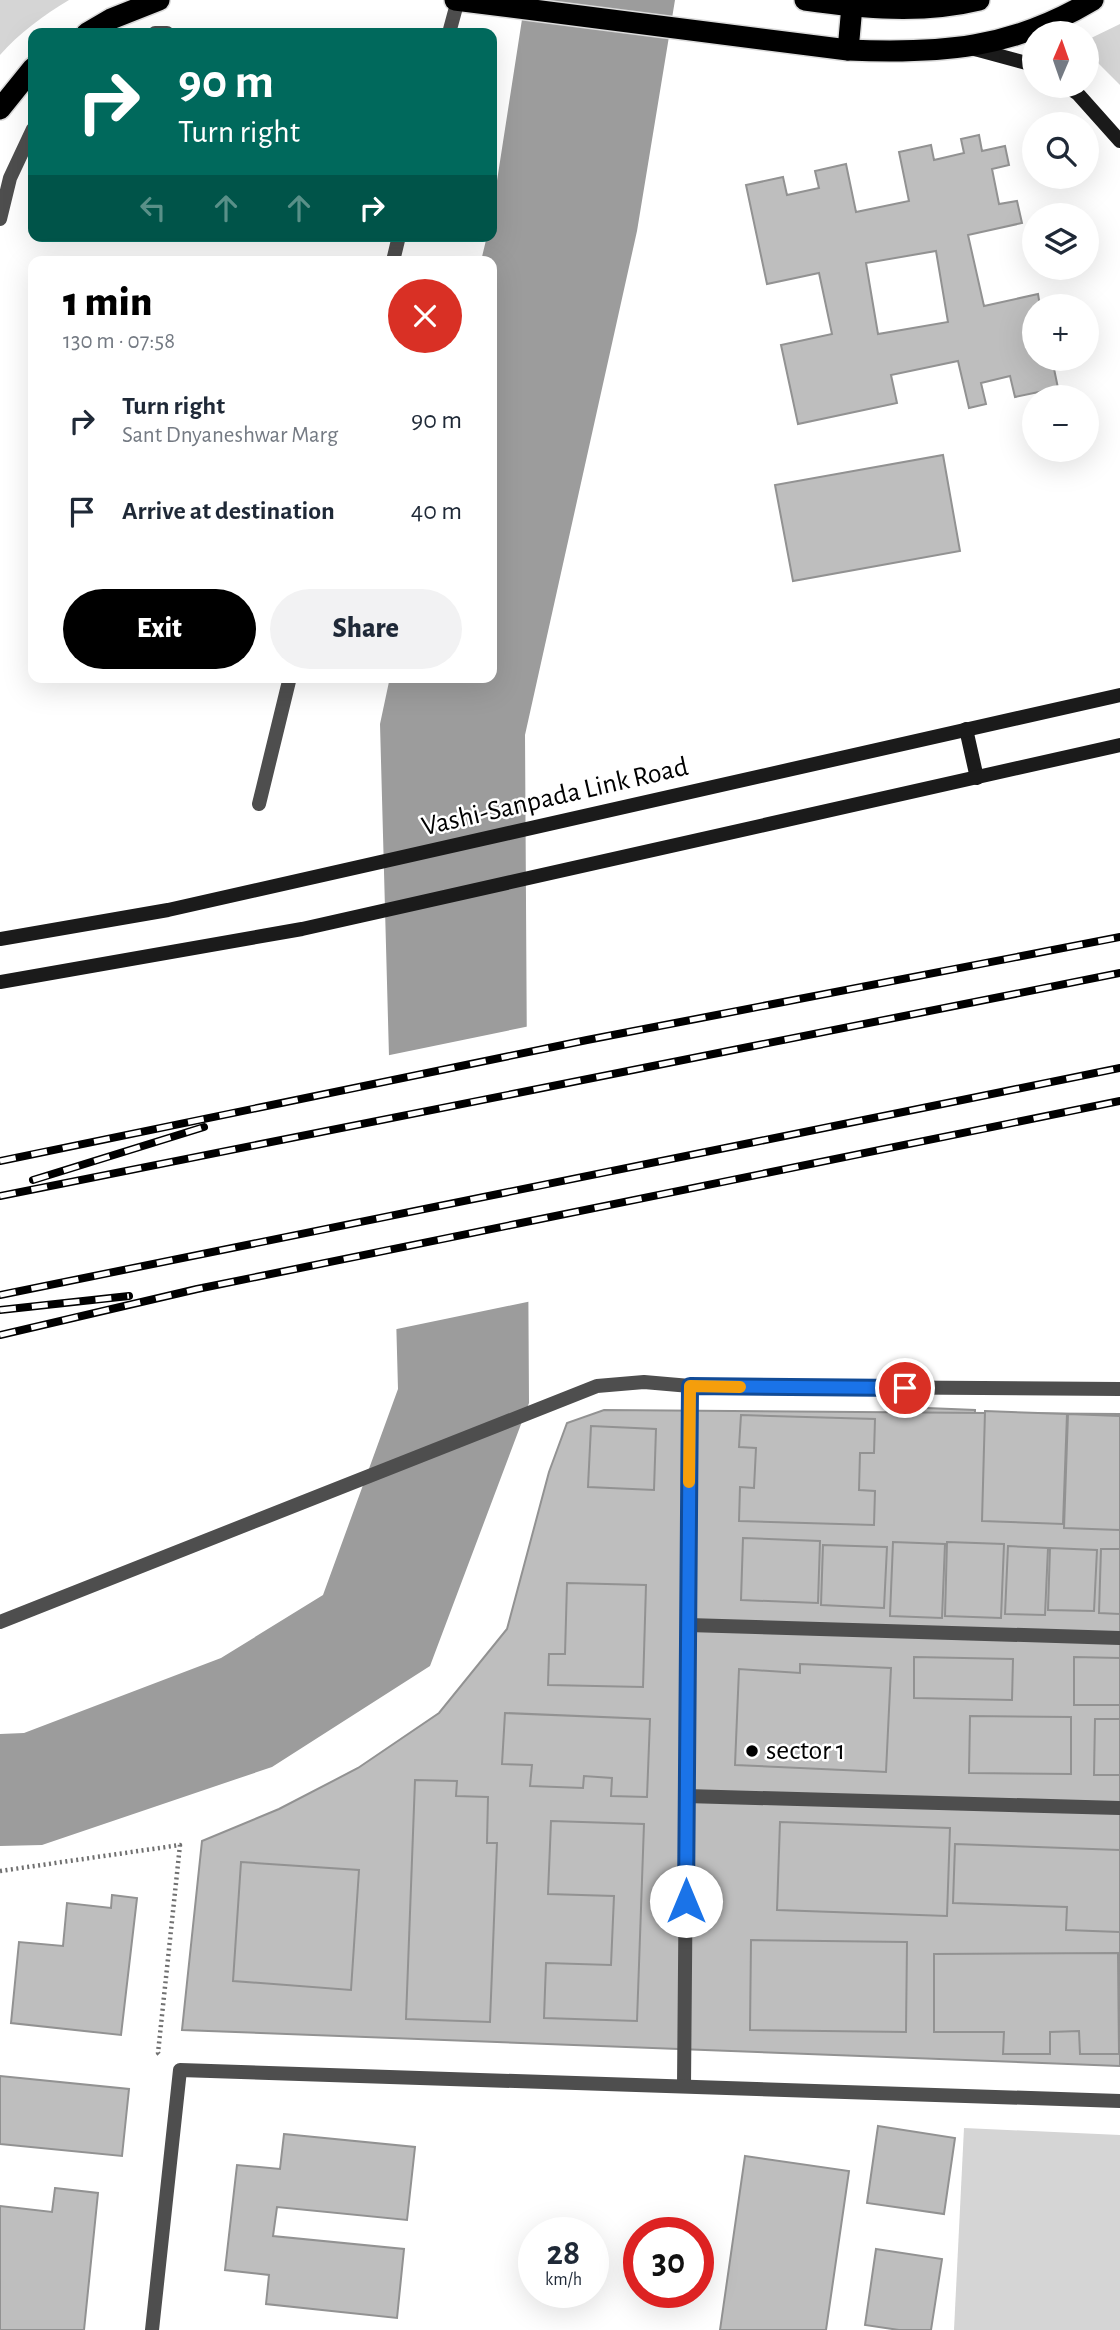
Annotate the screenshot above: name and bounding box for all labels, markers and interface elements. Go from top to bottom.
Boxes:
north arrow [1022,21,1099,98]
map controls [1022,21,1099,462]
icon: right [63,56,154,147]
text: 90 m [178,58,274,107]
button: search [1022,112,1099,189]
text: Turn right [178,116,300,148]
icon: left [134,189,172,227]
icon: ahead [207,189,245,227]
icon: ahead [280,189,318,227]
icon: right [353,189,391,227]
button: layers [1022,203,1099,280]
button: close [388,279,462,353]
text: 1 min [63,281,152,323]
button: + [1022,294,1099,371]
text: 130 m · 07:58 [63,330,175,353]
button: − [1022,385,1099,462]
text: Turn right [122,393,225,419]
icon: right [63,402,101,440]
text: 90 m [411,407,462,433]
text: Sant Dnyaneshwar Marg [122,424,338,447]
icon: arrive [63,493,101,531]
text: Arrive at destination [122,498,335,524]
text: 40 m [411,498,462,524]
button: Exit [63,589,256,669]
button: Share [270,589,462,669]
street label: Vashi-Sanpada Link Road [419,753,691,841]
pin [875,1358,935,1418]
icon: arrive [886,1369,924,1407]
place label: sector 1 [766,1737,845,1765]
marker: sector 1 [744,1743,760,1759]
position arrow [649,1864,723,1938]
speed limit sign: 30 [623,2217,714,2308]
text: 28 [547,2236,580,2271]
text: km/h [545,2271,582,2289]

